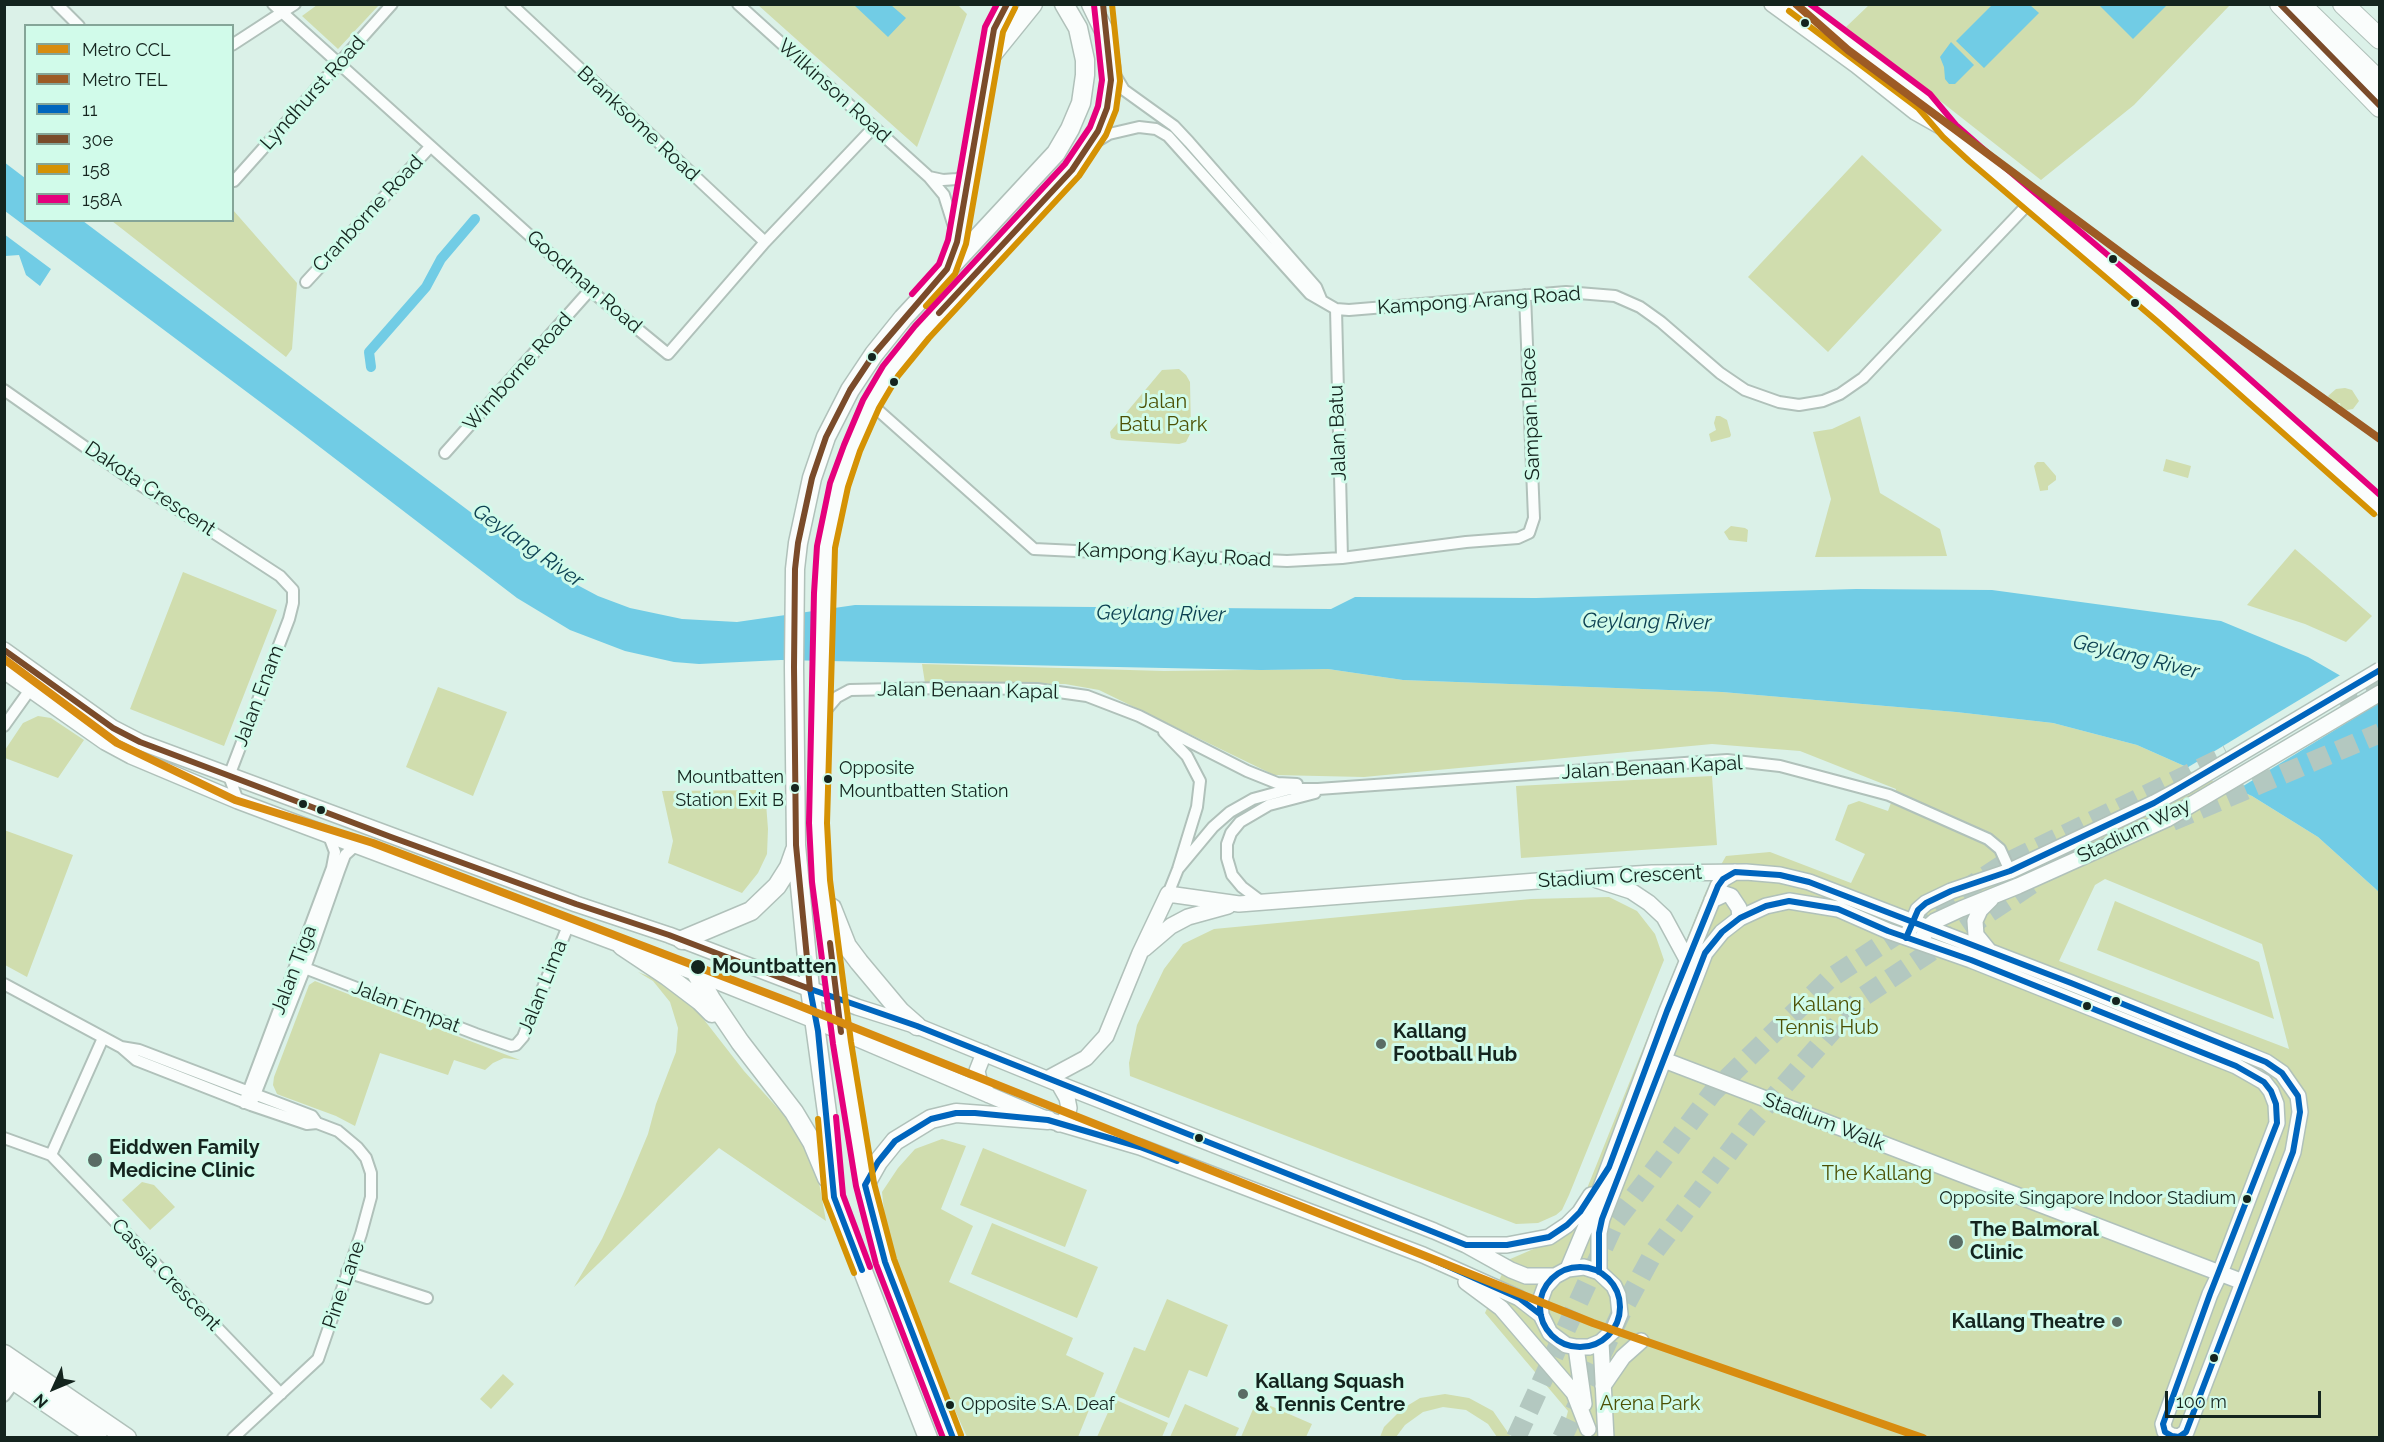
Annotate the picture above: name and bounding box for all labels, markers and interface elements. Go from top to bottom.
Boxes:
unlabelled marker [1799,17,1811,29]
legend [24,24,234,222]
street label: Lyndhurst Road [256,31,370,155]
street label: Wilkinson Road [773,34,895,148]
text: Metro CCL [82,39,171,60]
street label: Branksome Road [572,61,704,187]
text: Metro TEL [82,69,167,90]
text: 11 [82,99,97,120]
text: 30e [82,129,113,150]
street label: Cranborne Road [308,151,428,277]
text: 158 [82,159,110,180]
text: 158A [82,189,122,210]
street label: Goodman Road [522,226,646,338]
unlabelled marker [2107,253,2119,265]
street label: Kampong Arang Road [1376,282,1582,320]
unlabelled marker [2129,297,2141,309]
street label: Wimborne Road [458,308,578,436]
street label: Sampan Place [1517,347,1545,481]
unlabelled marker [866,351,878,363]
unlabelled marker [888,376,900,388]
street label: Jalan Batu [1324,385,1352,481]
park label: Jalan Batu Park [1119,390,1207,437]
street label: Dakota Crescent [80,436,220,542]
water label: Geylang River [468,499,588,593]
street label: Kampong Kayu Road [1076,538,1272,572]
water label: Geylang River [1096,600,1226,628]
water label: Geylang River [1582,608,1712,636]
water label: Geylang River [2070,629,2202,685]
street label: Jalan Enam [229,642,289,750]
street label: Jalan Benaan Kapal [877,677,1059,705]
street label: Jalan Benaan Kapal [1561,751,1743,785]
place label: Opposite Mountbatten Station [839,758,1009,800]
place label: Mountbatten Station Exit B [675,767,784,810]
marker: Opposite Mountbatten Station [822,773,834,785]
marker: Mountbatten Station Exit B [789,782,801,794]
street label: Stadium Way [2073,793,2195,869]
unlabelled marker [297,798,309,810]
unlabelled marker [315,804,327,816]
street label: Stadium Crescent [1537,861,1703,893]
street label: Jalan Tiga [266,922,322,1018]
street label: Jalan Lima [513,937,573,1037]
place label: Mountbatten [712,955,837,979]
marker: Mountbatten [689,958,707,976]
street label: Jalan Empat [349,975,463,1039]
park label: Kallang Tennis Hub [1775,993,1879,1040]
unlabelled marker [2110,995,2122,1007]
unlabelled marker [2081,1000,2093,1012]
place label: Kallang Football Hub [1393,1020,1517,1067]
marker: Kallang Football Hub [1374,1037,1388,1051]
street label: Stadium Walk [1760,1088,1888,1156]
unlabelled marker [1193,1132,1205,1144]
place label: Eiddwen Family Medicine Clinic [109,1136,260,1183]
marker: Eiddwen Family Medicine Clinic [86,1151,104,1169]
park label: The Kallang [1822,1162,1932,1186]
place label: Opposite Singapore Indoor Stadium [1939,1188,2236,1210]
marker: Opposite Singapore Indoor Stadium [2241,1193,2253,1205]
street label: Cassia Crescent [106,1214,226,1336]
place label: The Balmoral Clinic [1970,1218,2099,1265]
marker: The Balmoral Clinic [1947,1233,1965,1251]
street label: Pine Lane [318,1238,370,1332]
place label: Kallang Theatre [1951,1310,2105,1334]
marker: Kallang Theatre [2110,1315,2124,1329]
unlabelled marker [2208,1352,2220,1364]
north arrow [24,1358,84,1418]
place label: Kallang Squash & Tennis Centre [1255,1370,1405,1417]
scale bar [2168,1379,2324,1417]
marker: Kallang Squash & Tennis Centre [1236,1387,1250,1401]
text: N [30,1390,52,1412]
text: 100 m [2176,1391,2227,1412]
park label: Arena Park [1600,1392,1700,1416]
place label: Opposite S.A. Deaf [961,1394,1115,1416]
marker: Opposite S.A. Deaf [944,1399,956,1411]

